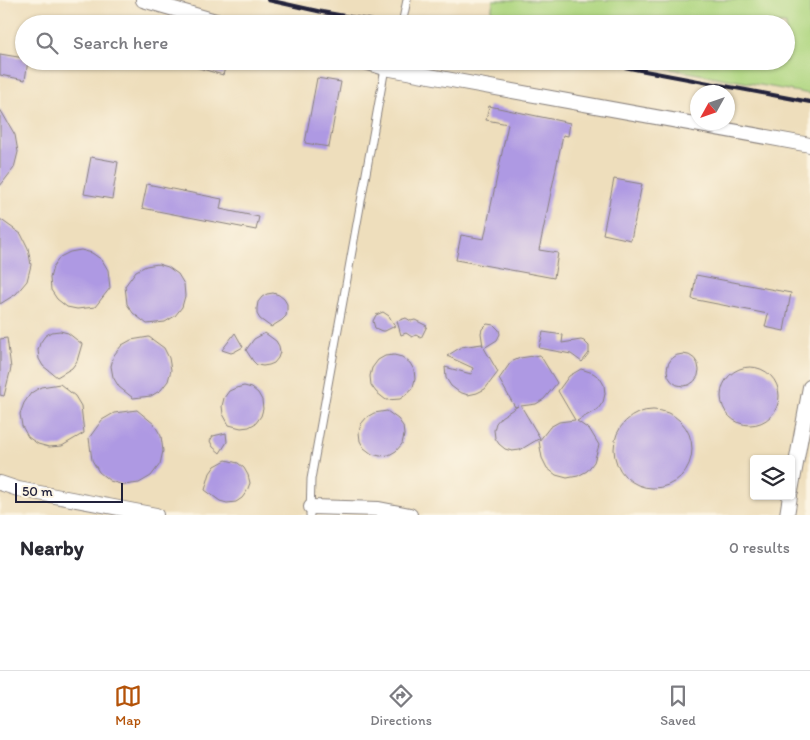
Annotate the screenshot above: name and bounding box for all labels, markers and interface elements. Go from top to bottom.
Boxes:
search box [15,15,795,70]
icon: search [33,29,61,57]
text: Search here [73,31,168,54]
north arrow [690,85,735,130]
map controls [750,455,795,500]
button: layers [750,455,795,500]
scale bar [15,480,122,503]
text: 50 m [22,483,53,500]
text: Nearby [20,535,84,560]
text: 0 results [729,538,790,557]
tab: Map [114,682,142,729]
tab: Directions [370,682,432,729]
tab: Saved [660,682,696,729]

